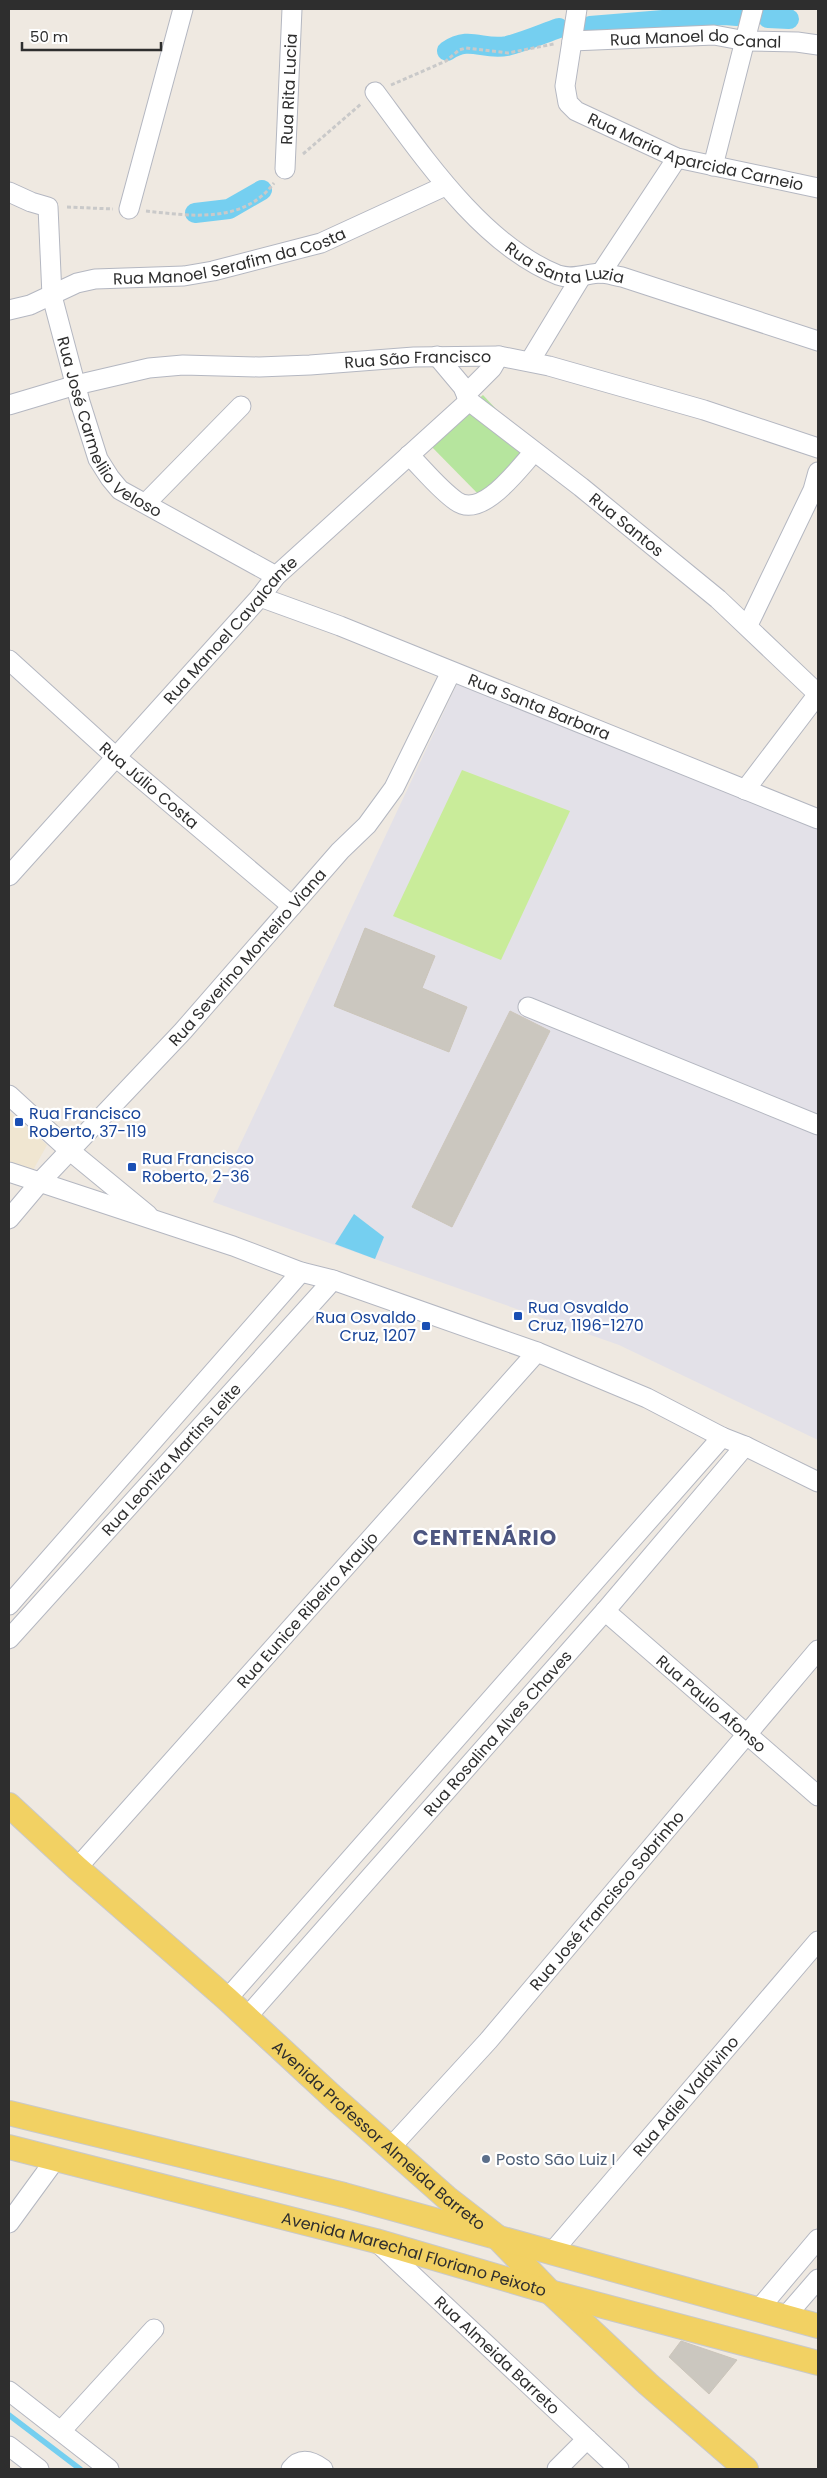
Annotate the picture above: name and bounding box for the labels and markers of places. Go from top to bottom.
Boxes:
place label: Rua Francisco Roberto, 37-119 [29,1102,146,1143]
marker: Rua Francisco Roberto, 37-119 [13,1116,25,1128]
place label: Rua Francisco Roberto, 2-36 [142,1147,254,1188]
marker: Rua Francisco Roberto, 2-36 [126,1161,138,1173]
place label: Rua Osvaldo Cruz, 1196-1270 [528,1296,644,1337]
place label: Rua Osvaldo Cruz, 1207 [315,1306,416,1347]
marker: Rua Osvaldo Cruz, 1196-1270 [512,1310,524,1322]
marker: Rua Osvaldo Cruz, 1207 [420,1320,432,1332]
place label: Posto São Luiz I [496,2148,616,2171]
marker: Posto São Luiz I [480,2153,492,2165]

